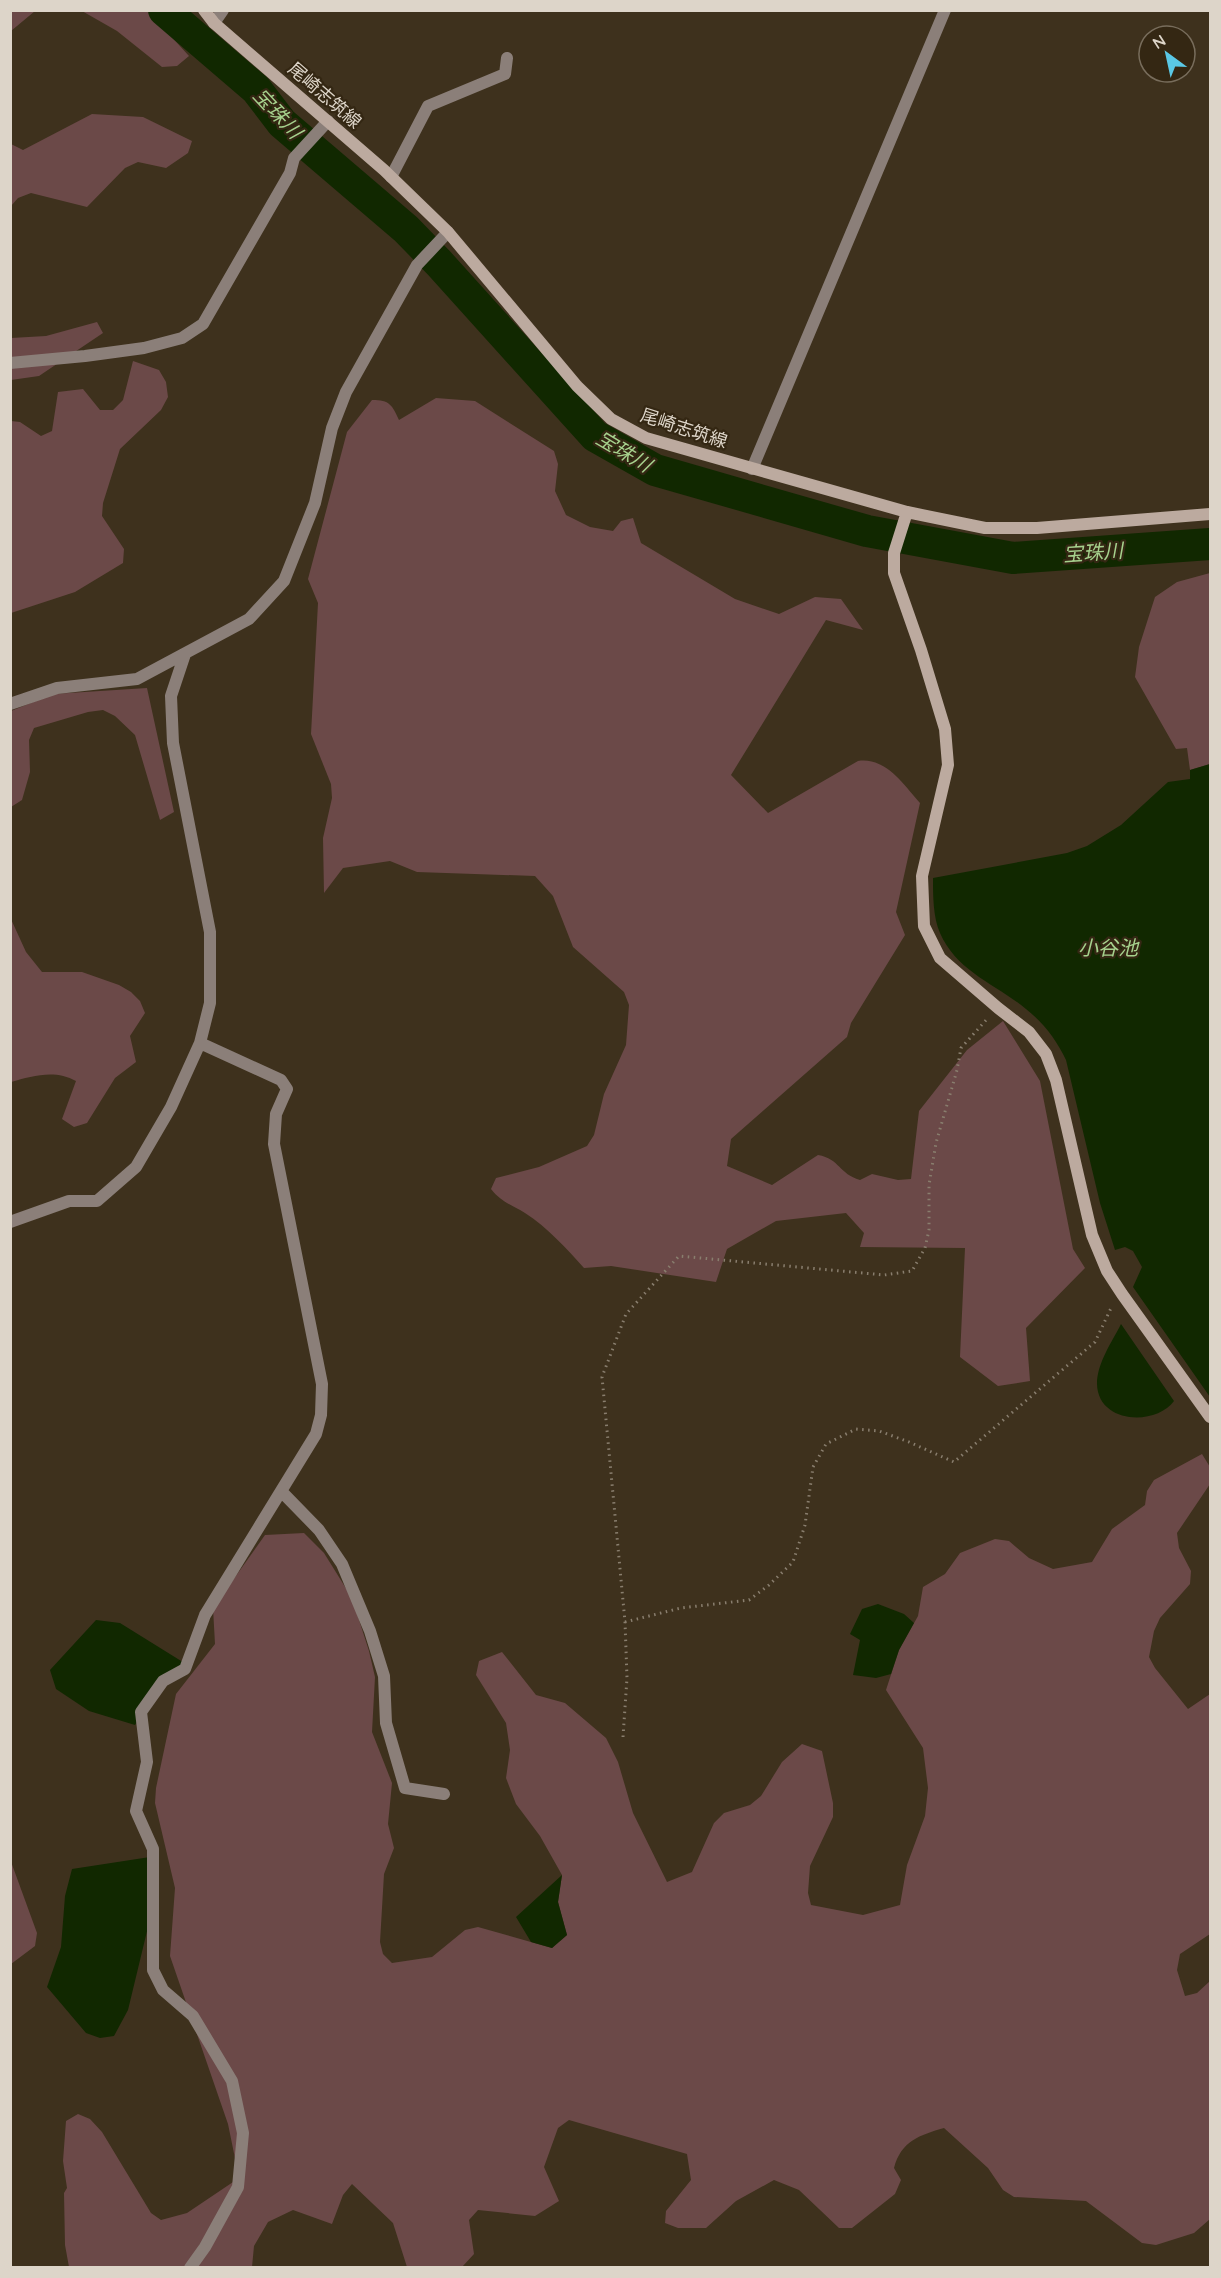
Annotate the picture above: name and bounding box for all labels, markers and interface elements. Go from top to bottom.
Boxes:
north arrow [1137,24,1197,84]
text: N [1148,30,1169,53]
street label: 尾崎志筑線 [283,57,367,133]
water label: 宝珠川 [248,83,309,145]
street label: 尾崎志筑線 [638,403,730,453]
water label: 宝珠川 [592,425,658,478]
water label: 宝珠川 [1062,537,1126,567]
water label: 小谷池 [1078,935,1140,960]

